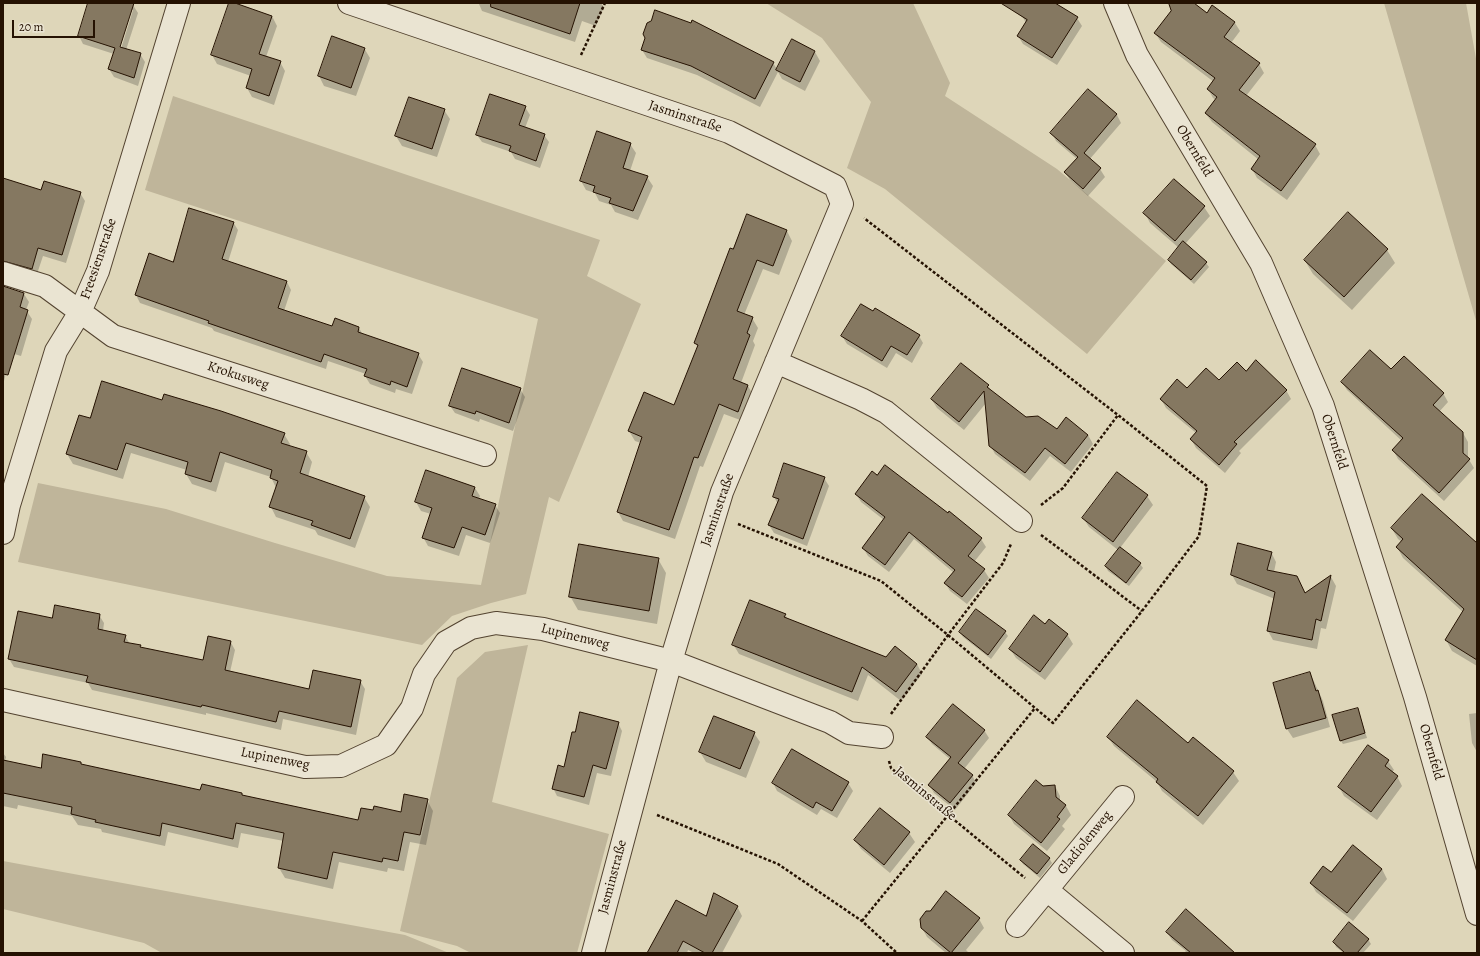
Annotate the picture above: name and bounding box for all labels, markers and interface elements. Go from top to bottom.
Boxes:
scale bar [14,12,97,38]
text: 20 m [19,19,43,35]
street label: Jasminstraße [646,97,724,137]
street label: Obernfeld [1172,122,1216,180]
street label: Freesienstraße [77,216,121,302]
street label: Krokusweg [205,358,271,394]
street label: Obernfeld [1317,412,1351,472]
street label: Jasminstraße [698,471,738,549]
street label: Lupinenweg [539,620,611,654]
street label: Obernfeld [1415,722,1447,782]
street label: Lupinenweg [239,744,311,774]
street label: Jasminstraße [890,763,960,825]
street label: Gladiolenweg [1054,808,1116,878]
street label: Jasminstraße [595,838,631,916]

